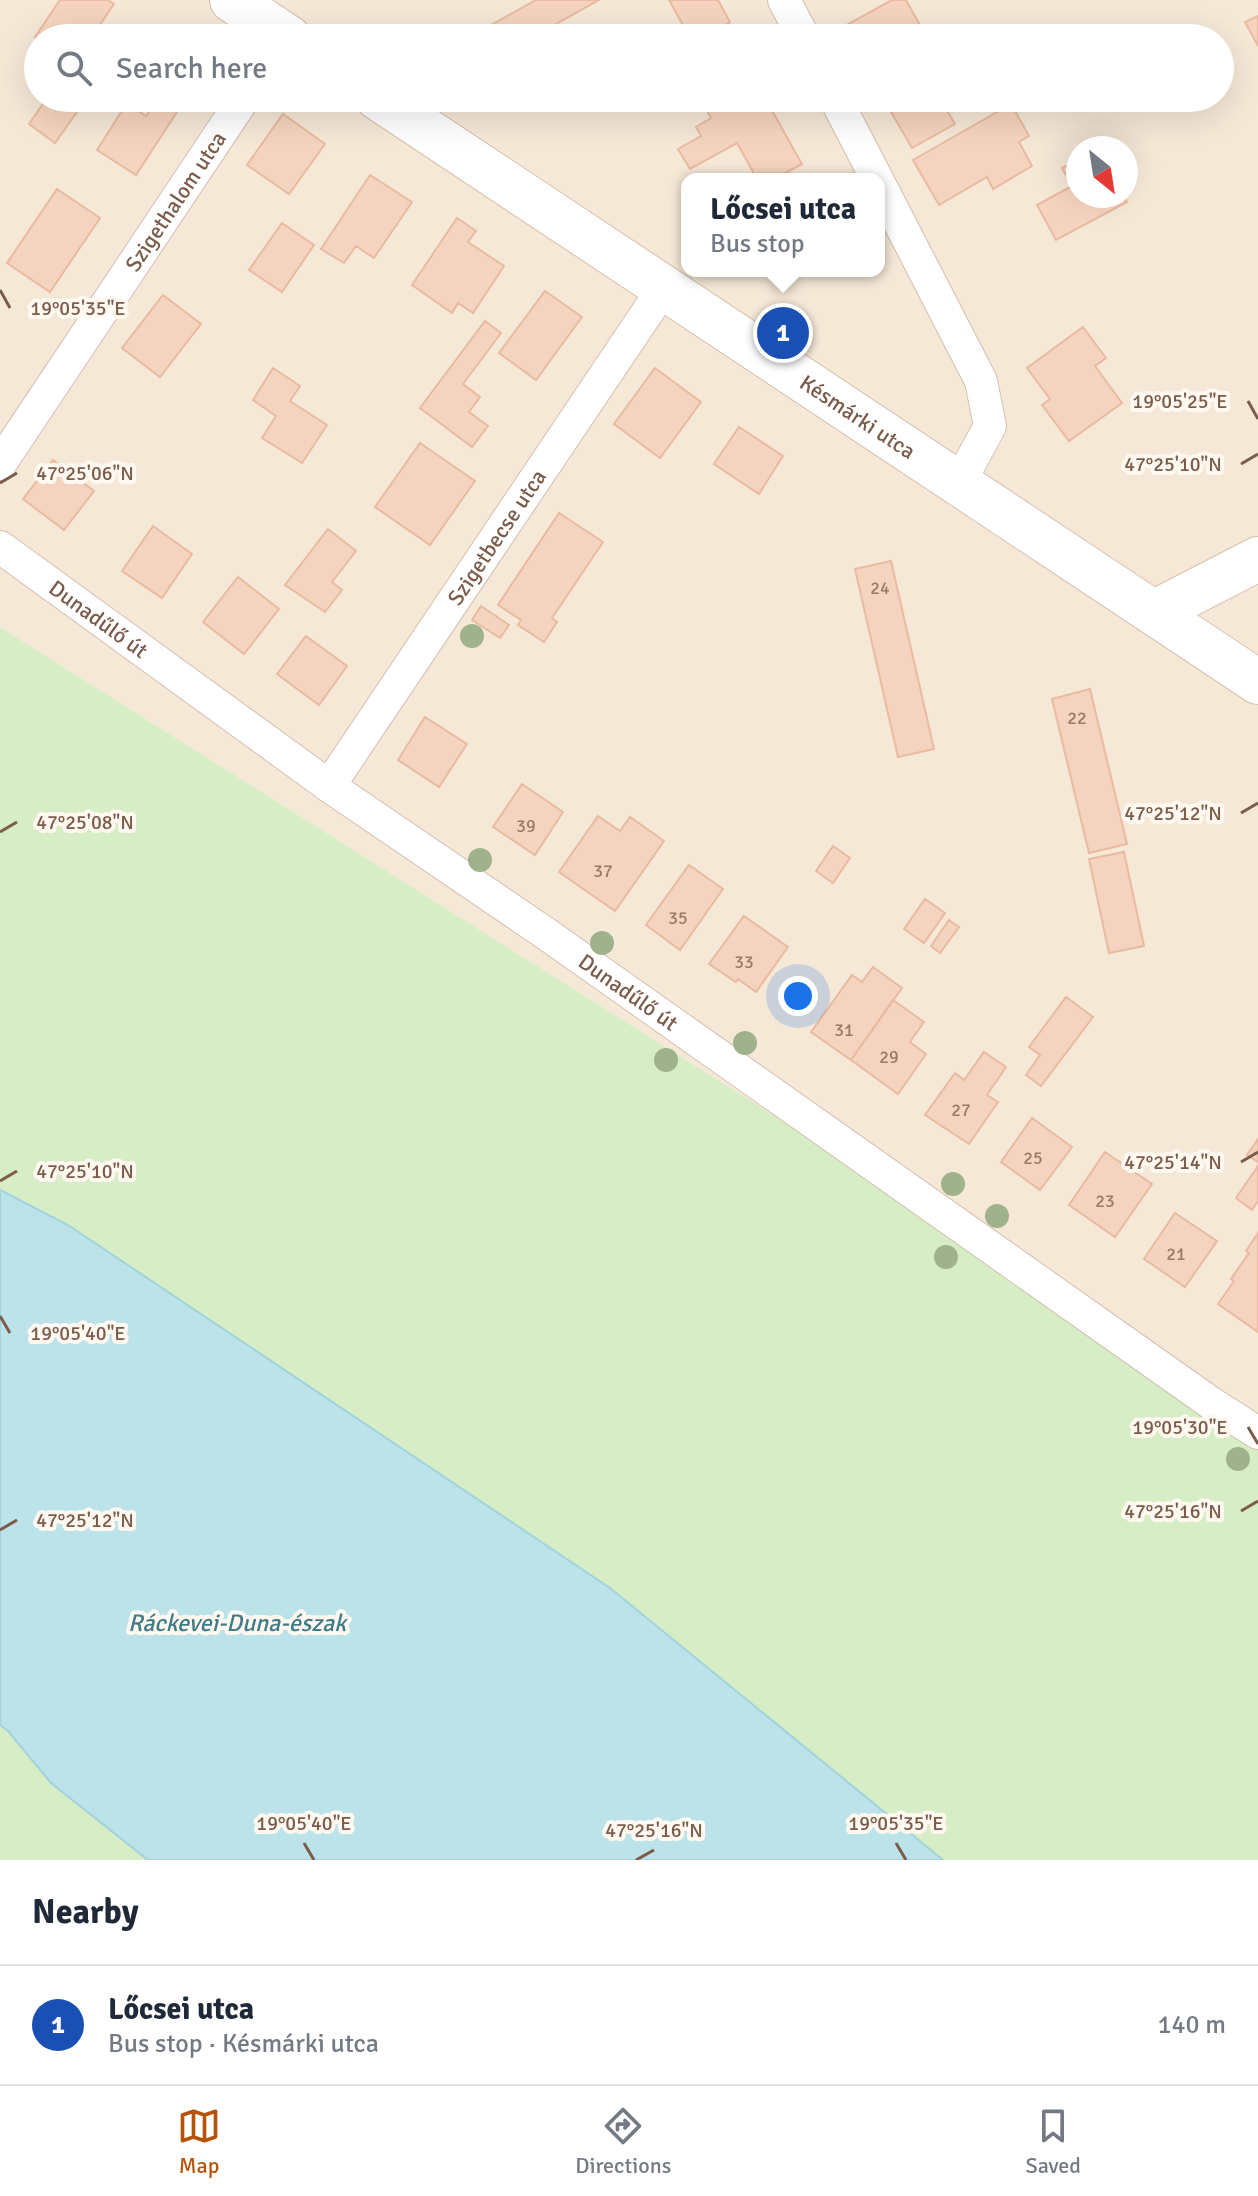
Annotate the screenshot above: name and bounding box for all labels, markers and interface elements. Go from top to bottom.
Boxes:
search box [24,24,1234,112]
icon: search [52,46,96,90]
text: Search here [116,50,267,87]
street label: Szigethalom utca [119,126,232,276]
north arrow [1066,136,1138,208]
popup [681,173,885,277]
text: Lőcsei utca [710,191,856,228]
text: Bus stop [710,228,805,260]
text: 19°05'35"E [30,296,126,321]
pin: 1 [757,303,809,363]
street label: Késmárki utca [795,368,921,465]
text: 19°05'25"E [1132,389,1228,414]
text: 47°25'10"N [1124,452,1222,477]
text: 47°25'06"N [36,461,134,486]
street label: Szigetbecse utca [441,464,552,610]
street label: Dunadűlő út [44,574,154,664]
house number: 24 [870,577,890,599]
house number: 22 [1067,707,1087,729]
text: 47°25'12"N [1124,801,1222,826]
text: 47°25'08"N [36,810,134,835]
house number: 39 [516,815,536,837]
house number: 37 [593,860,613,882]
house number: 35 [668,907,688,929]
street label: Dunadűlő út [573,948,684,1036]
house number: 33 [734,951,754,973]
your location [778,976,818,1016]
house number: 31 [834,1019,854,1041]
house number: 29 [879,1046,899,1068]
house number: 27 [951,1099,971,1121]
house number: 25 [1023,1147,1043,1169]
text: 47°25'14"N [1124,1150,1222,1175]
text: 47°25'10"N [36,1159,134,1184]
house number: 23 [1095,1190,1115,1212]
house number: 21 [1166,1243,1186,1265]
text: 19°05'40"E [30,1321,126,1346]
text: 19°05'30"E [1132,1415,1228,1440]
text: 47°25'16"N [1124,1499,1222,1524]
text: 47°25'12"N [36,1508,134,1533]
water label: Ráckevei-Duna-észak [128,1608,348,1638]
text: 19°05'40"E [256,1811,352,1836]
text: 19°05'35"E [848,1811,944,1836]
text: 47°25'16"N [605,1818,703,1843]
text: Nearby [32,1891,139,1933]
text: Lőcsei utca [108,1991,254,2028]
text: 1 [51,2009,65,2041]
text: 140 m [1157,2009,1226,2041]
text: Bus stop · Késmárki utca [108,2028,379,2060]
tab: Map [177,2104,221,2179]
tab: Directions [575,2104,671,2179]
tab: Saved [1026,2104,1081,2179]

